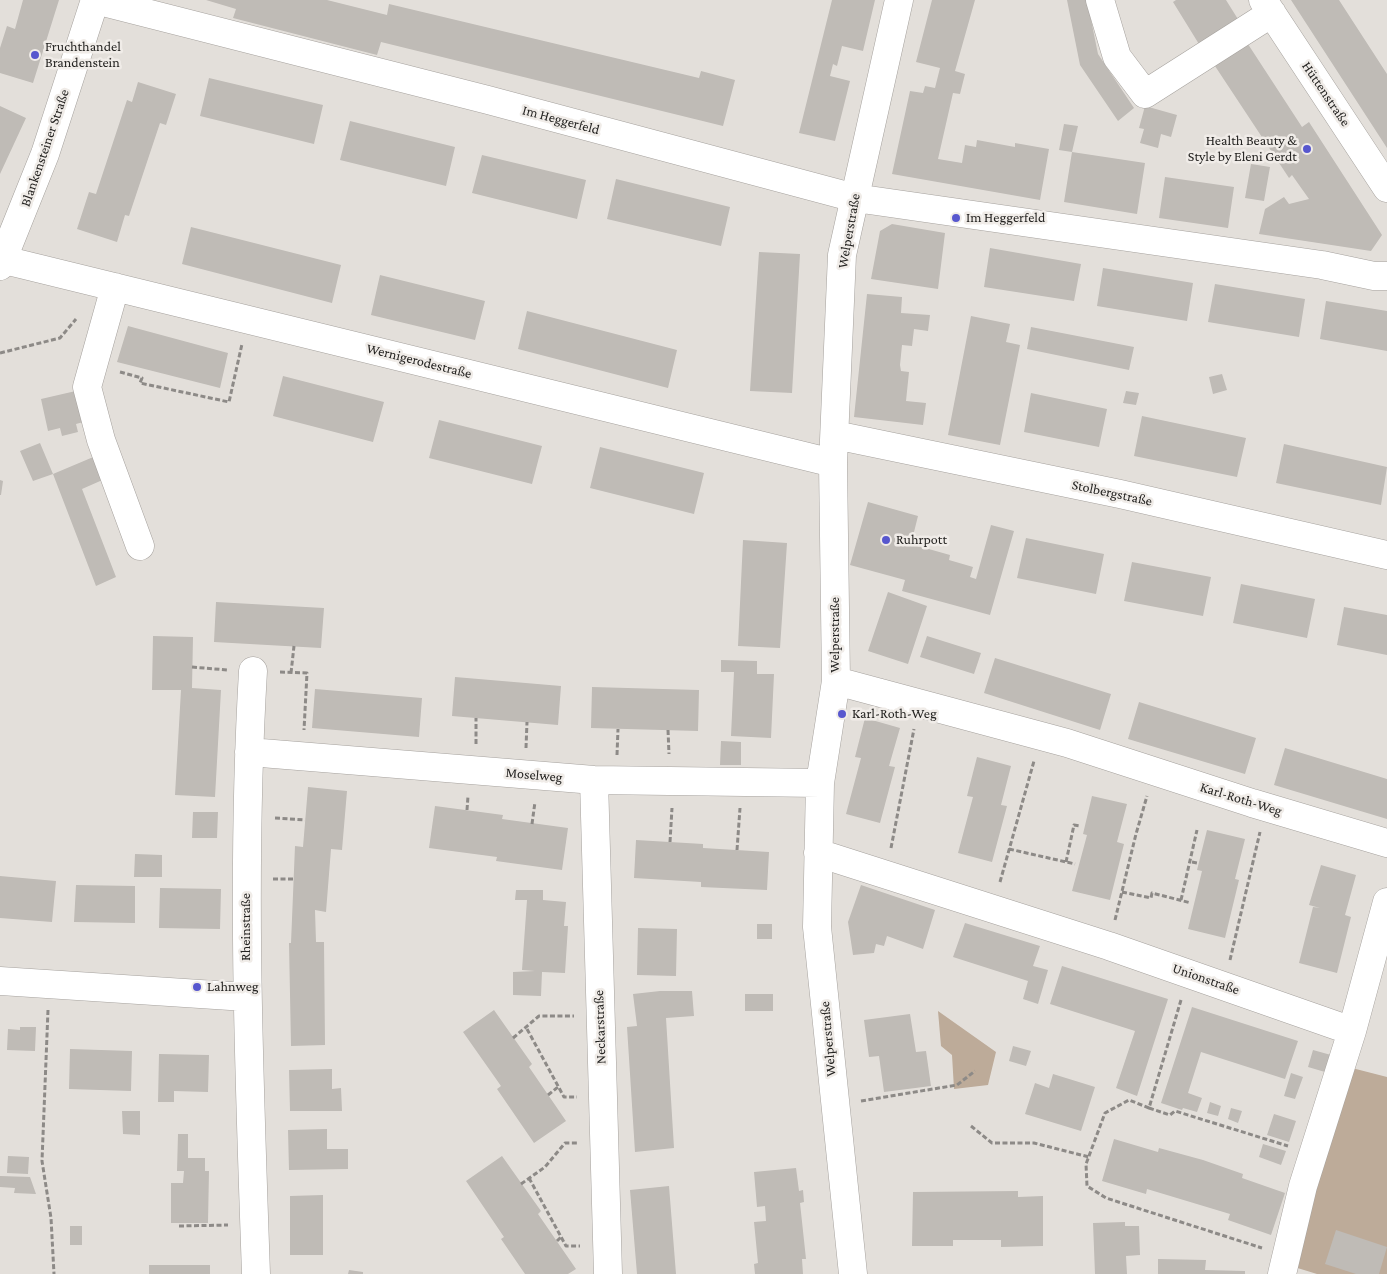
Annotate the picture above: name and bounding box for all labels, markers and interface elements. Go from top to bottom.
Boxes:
place label: Fruchthandel Brandenstein [45,39,121,72]
marker: Fruchthandel Brandenstein [29,49,41,61]
street label: Hüttenstraße [1298,58,1354,130]
street label: Blankensteiner Straße [17,87,73,209]
street label: Im Heggerfeld [521,102,601,138]
place label: Health Beauty & Style by Eleni Gerdt [1188,133,1297,166]
marker: Health Beauty & Style by Eleni Gerdt [1301,143,1313,155]
street label: Welperstraße [834,192,864,270]
place label: Im Heggerfeld [966,210,1045,226]
marker: Im Heggerfeld [950,212,962,224]
street label: Wernigerodestraße [365,340,473,382]
street label: Stolbergstraße [1070,476,1154,510]
place label: Ruhrpott [896,532,947,548]
marker: Ruhrpott [880,534,892,546]
street label: Welperstraße [827,597,843,673]
place label: Karl-Roth-Weg [852,706,937,722]
marker: Karl-Roth-Weg [836,708,848,720]
street label: Moselweg [505,764,563,786]
street label: Karl-Roth-Weg [1198,779,1284,819]
street label: Rheinstraße [238,893,254,961]
street label: Unionstraße [1170,960,1242,998]
place label: Lahnweg [207,979,259,995]
marker: Lahnweg [191,981,203,993]
street label: Neckarstraße [590,990,610,1064]
street label: Welperstraße [816,1001,840,1077]

